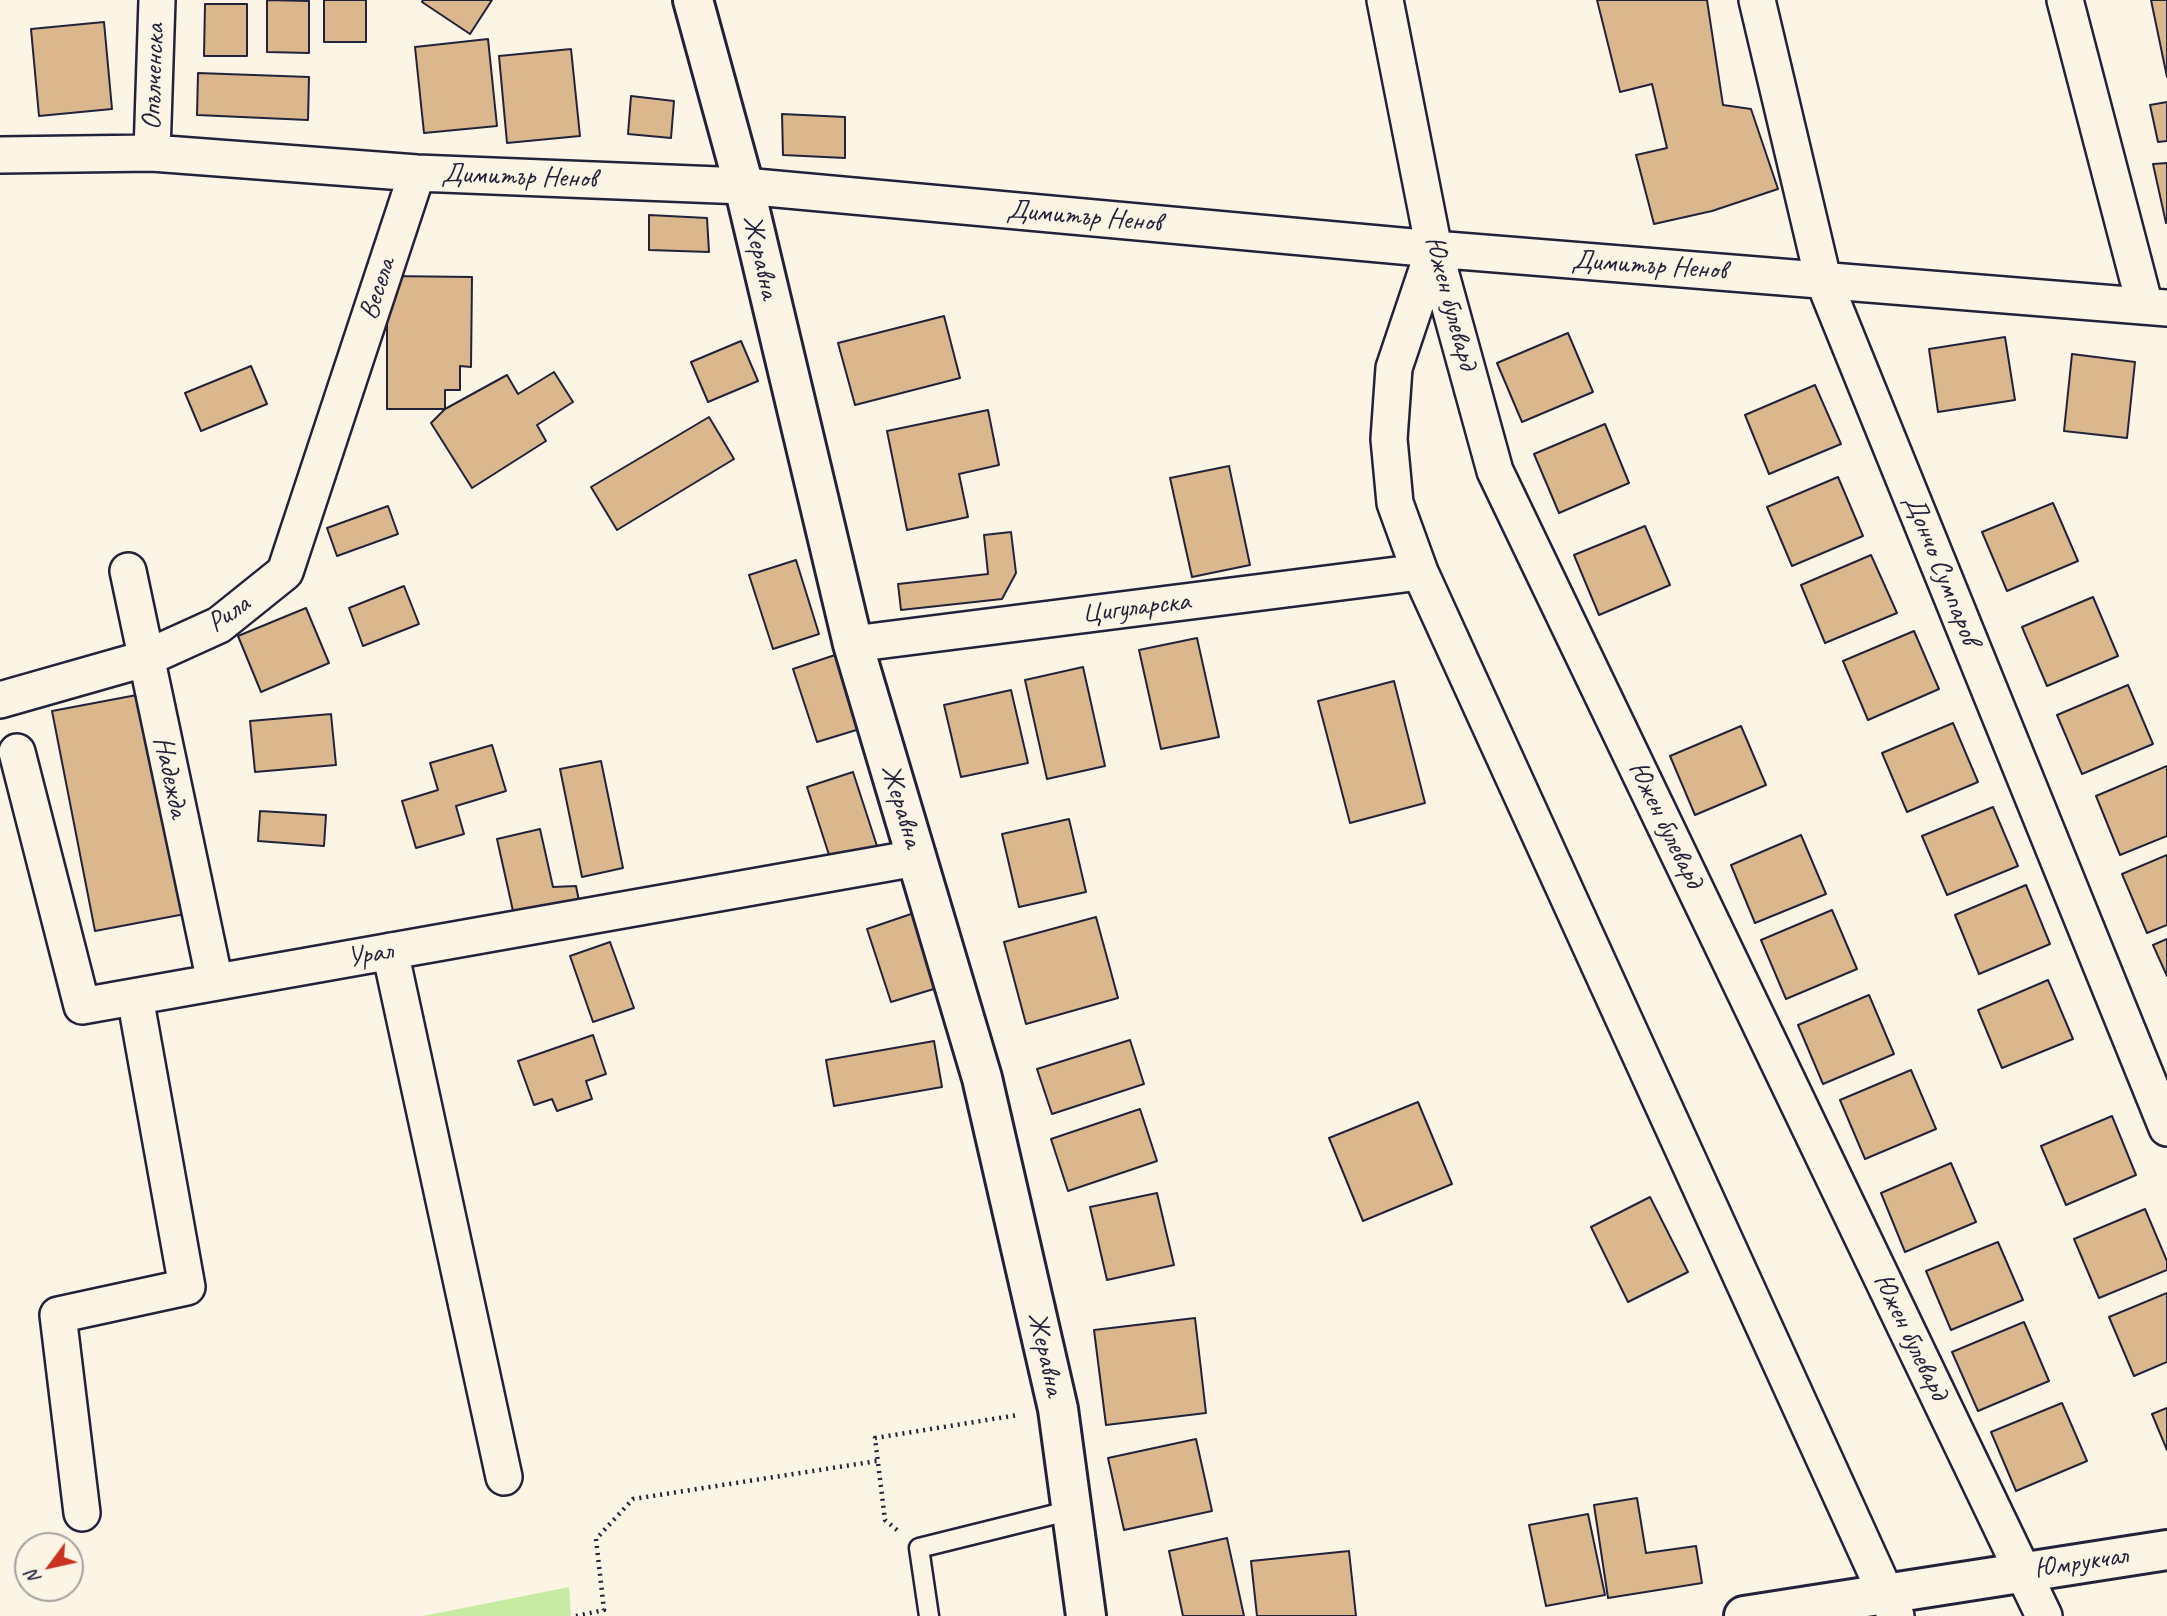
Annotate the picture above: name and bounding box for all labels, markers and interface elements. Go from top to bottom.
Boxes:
street label: Опълченска [135,23,173,131]
street label: Димитър Ненов [441,158,597,196]
street label: Димитър Ненов [1005,194,1163,240]
street label: Жеравна [734,212,786,302]
street label: Южен булевард [1416,233,1484,373]
street label: Димитър Ненов [1571,244,1727,288]
street label: Весела [352,254,404,324]
street label: Дончо Сумпаров [1896,490,1986,650]
street label: Цигуларска [1080,585,1192,631]
street label: Рила [201,588,257,640]
street label: Надежда [145,733,195,821]
street label: Южен булевард [1620,756,1710,894]
street label: Жеравна [872,760,930,852]
street label: Урал [345,935,395,975]
street label: Южен булевард [1865,1268,1955,1406]
street label: Жеравна [1019,1309,1071,1399]
north arrow [14,1532,84,1602]
street label: Юмрукчал [2032,1539,2130,1587]
text: N [20,1566,46,1589]

